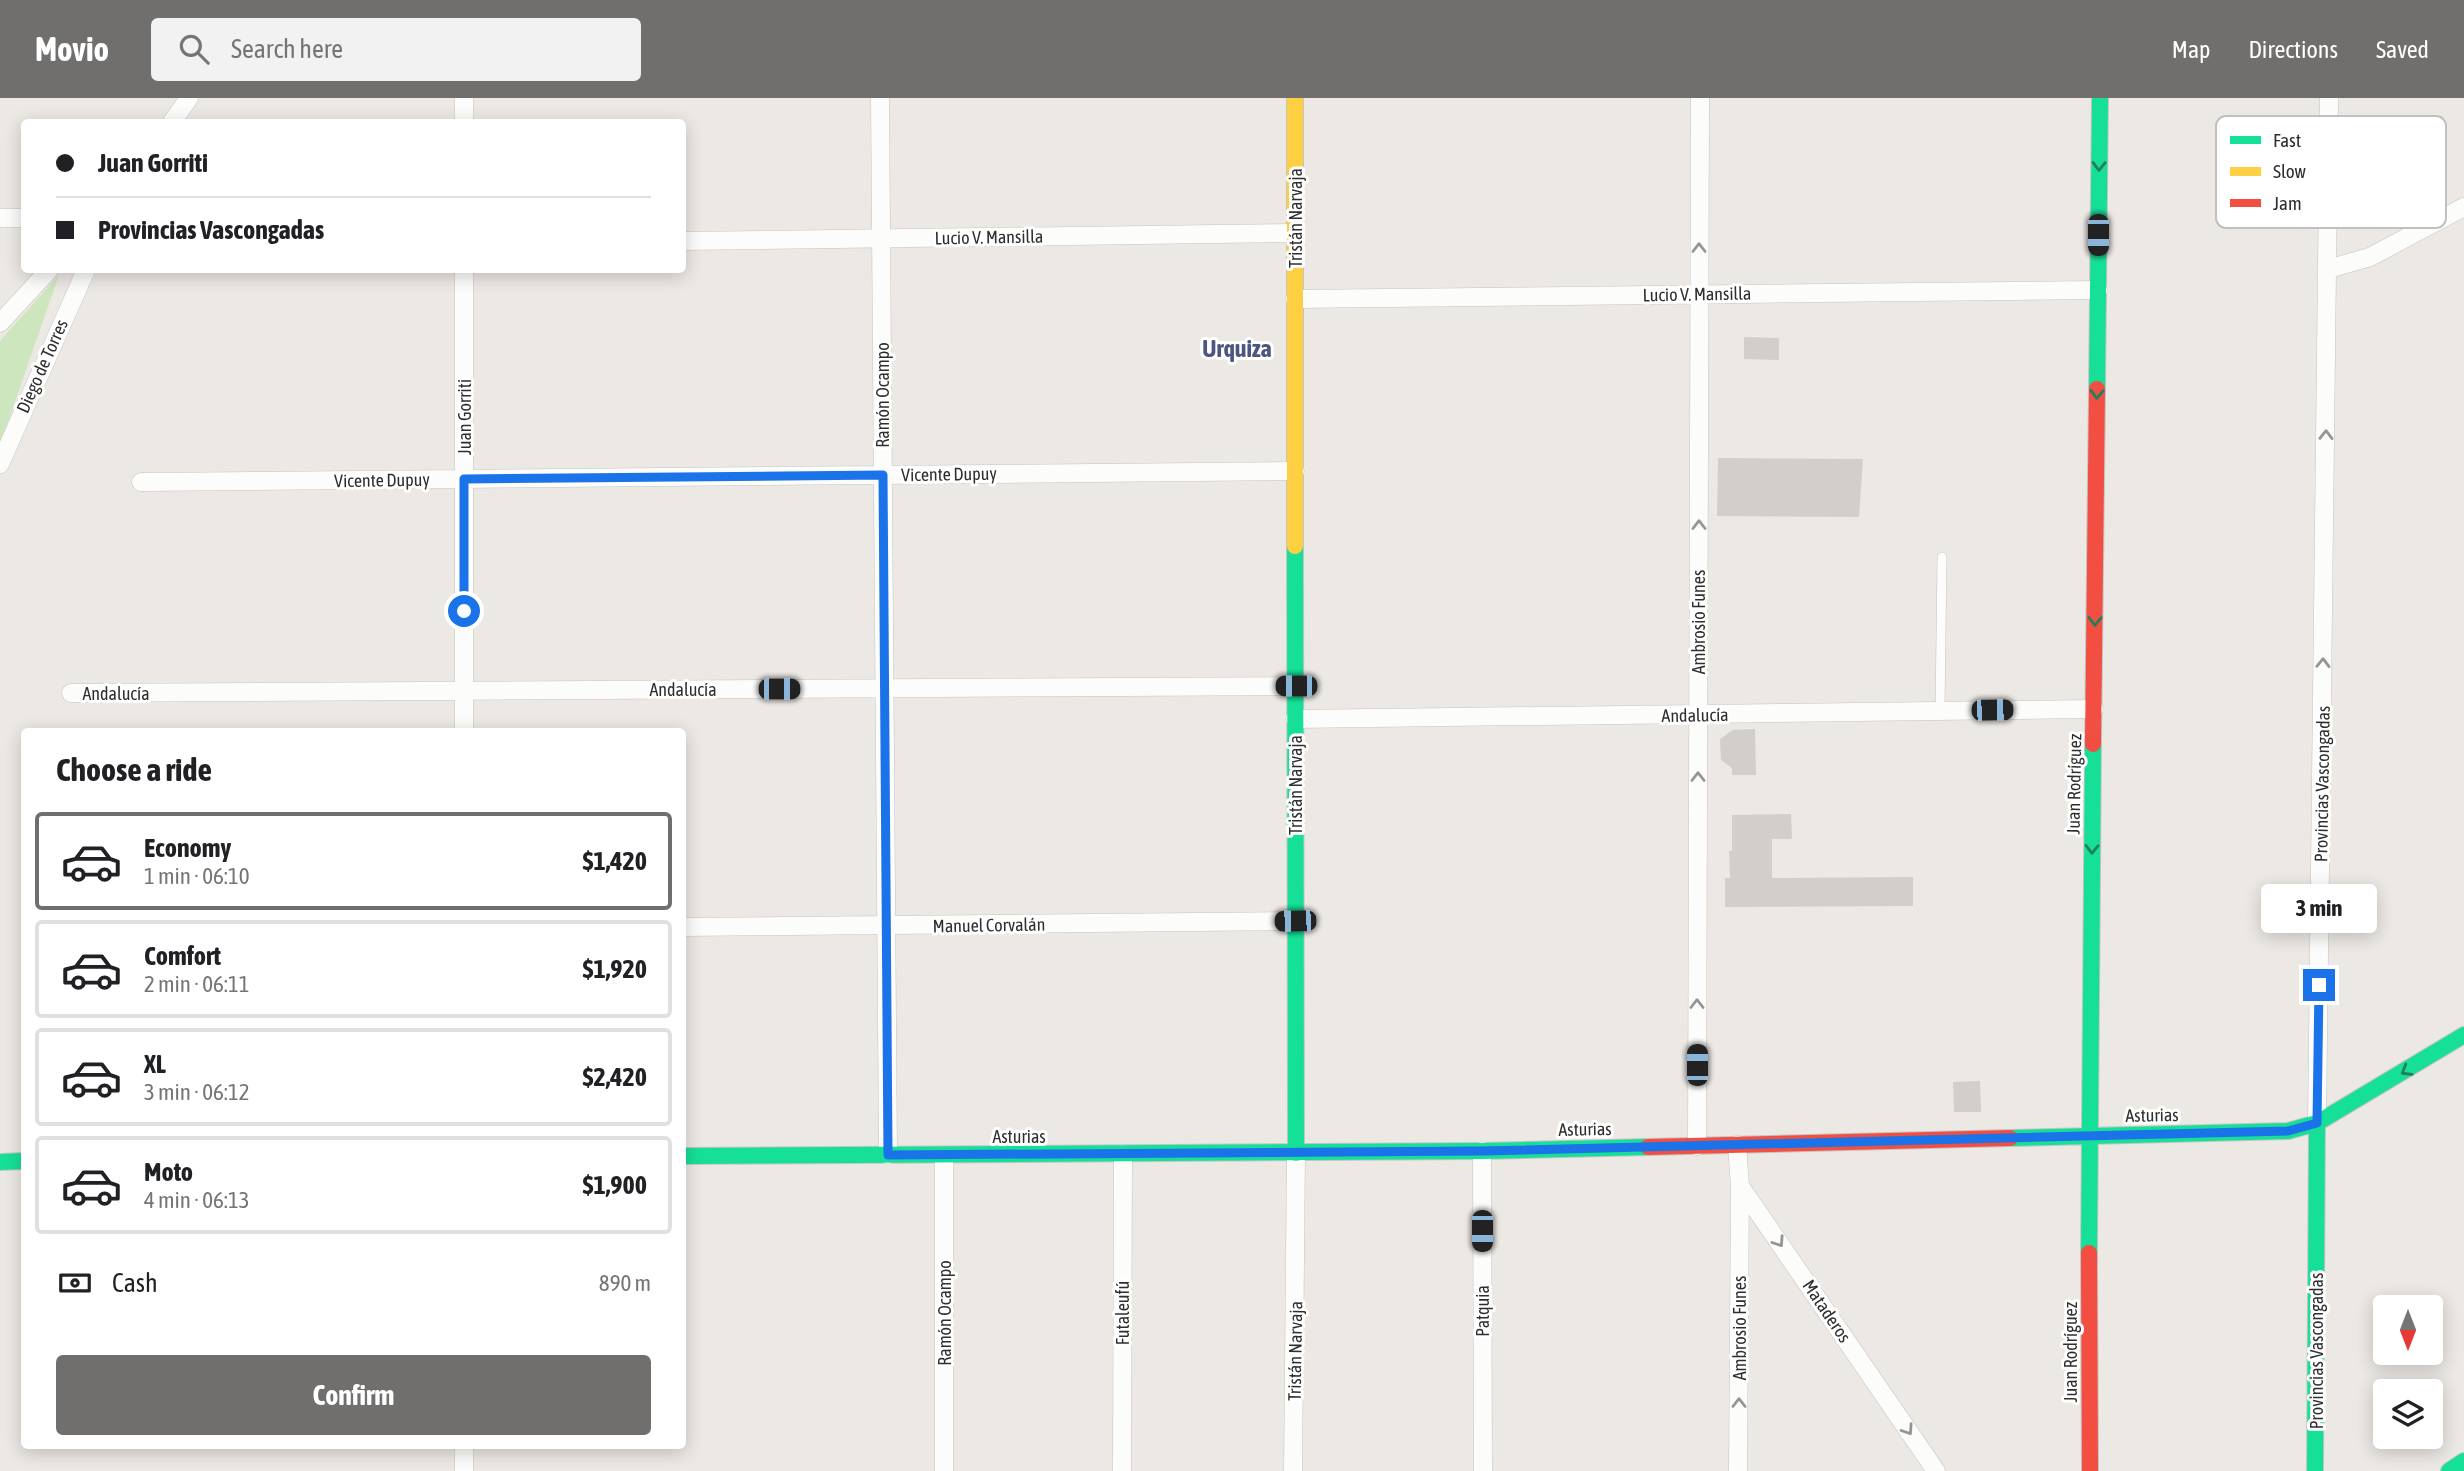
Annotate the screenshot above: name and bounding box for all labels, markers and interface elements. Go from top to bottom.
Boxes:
search box [151,18,641,81]
text: Movio [35,30,109,68]
icon: search [175,30,213,68]
text: Search here [231,34,343,64]
text: Map [2172,36,2210,63]
text: Directions [2248,36,2338,63]
text: Saved [2376,36,2429,63]
legend [2216,116,2446,228]
text: Fast [2273,129,2301,151]
text: Juan Gorriti [98,148,208,178]
text: Slow [2273,160,2307,182]
one-way arrow [2091,161,2107,172]
street label: Tristán Narvaja [1285,168,1306,268]
text: Jam [2273,192,2302,214]
car [2088,214,2109,256]
text: Provincias Vascongadas [98,215,324,245]
street label: Lucio V. Mansilla [934,226,1044,248]
one-way arrow [1691,242,1707,253]
street label: Lucio V. Mansilla [1642,283,1752,305]
street label: Diego de Torres [12,316,72,416]
district label: Urquiza [1202,335,1272,362]
street label: Ramón Ocampo [872,342,893,448]
street label: Juan Gorriti [454,379,475,455]
one-way arrow [2089,389,2105,399]
one-way arrow [2318,429,2334,440]
street label: Vicente Dupuy [901,463,997,485]
street label: Vicente Dupuy [334,469,430,491]
one-way arrow [1691,519,1707,529]
street label: Ambrosio Funes [1688,570,1709,674]
route start [448,595,480,627]
one-way arrow [2087,616,2103,627]
one-way arrow [2315,657,2331,667]
car [1276,676,1318,697]
street label: Andalucía [649,679,717,700]
car [759,679,801,700]
street label: Andalucía [82,683,150,704]
car [1971,699,2014,721]
street label: Andalucía [1661,704,1729,726]
street label: Provincias Vascongadas [2310,706,2334,862]
street label: Juan Rodríguez [2063,733,2085,834]
street label: Tristán Narvaja [1285,735,1306,835]
text: Choose a ride [56,751,212,788]
one-way arrow [1690,771,1706,781]
icon: car [60,830,123,893]
text: Economy [144,833,231,863]
one-way arrow [2084,844,2100,854]
text: $1,420 [583,846,647,876]
text: 1 min · 06:10 [144,863,250,889]
callout: 3 min [2261,884,2377,932]
text: 3 min [2296,895,2342,921]
car [1274,910,1317,932]
street label: Manuel Corvalán [933,914,1045,936]
icon: car [60,938,123,1001]
text: Comfort [144,941,221,971]
text: $1,920 [583,954,647,984]
route end [2303,969,2335,1001]
text: 2 min · 06:11 [144,971,250,997]
one-way arrow [1690,998,1705,1009]
car [1687,1044,1708,1086]
icon: car [60,1046,123,1109]
text: XL [144,1049,166,1079]
text: $2,420 [583,1062,647,1092]
one-way arrow [2400,1063,2413,1076]
text: 3 min · 06:12 [144,1079,250,1105]
street label: Asturias [2125,1104,2179,1126]
street label: Asturias [1558,1118,1612,1140]
street label: Asturias [992,1126,1046,1147]
icon: car [60,1154,123,1217]
text: Moto [144,1157,193,1187]
text: $1,900 [583,1170,647,1200]
text: 4 min · 06:13 [144,1187,250,1213]
car [1472,1210,1493,1252]
one-way arrow [1771,1234,1783,1247]
street label: Ramón Ocampo [934,1260,955,1366]
icon: cash [56,1264,94,1302]
text: Cash [112,1268,158,1298]
text: 890 m [599,1270,651,1296]
street label: Provincias Vascongadas [2306,1273,2327,1429]
street label: Ambrosio Funes [1729,1276,1750,1380]
street label: Mataderos [1798,1276,1856,1346]
street label: Futaleufú [1112,1281,1133,1345]
street label: Patquia [1472,1285,1493,1337]
north arrow [2373,1295,2443,1365]
map controls [2373,1295,2443,1449]
street label: Tristán Narvaja [1284,1301,1306,1401]
street label: Juan Rodríguez [2060,1301,2081,1402]
button: Confirm [56,1355,651,1435]
button: layers [2373,1379,2443,1449]
one-way arrow [1731,1397,1747,1408]
one-way arrow [1900,1422,1912,1435]

